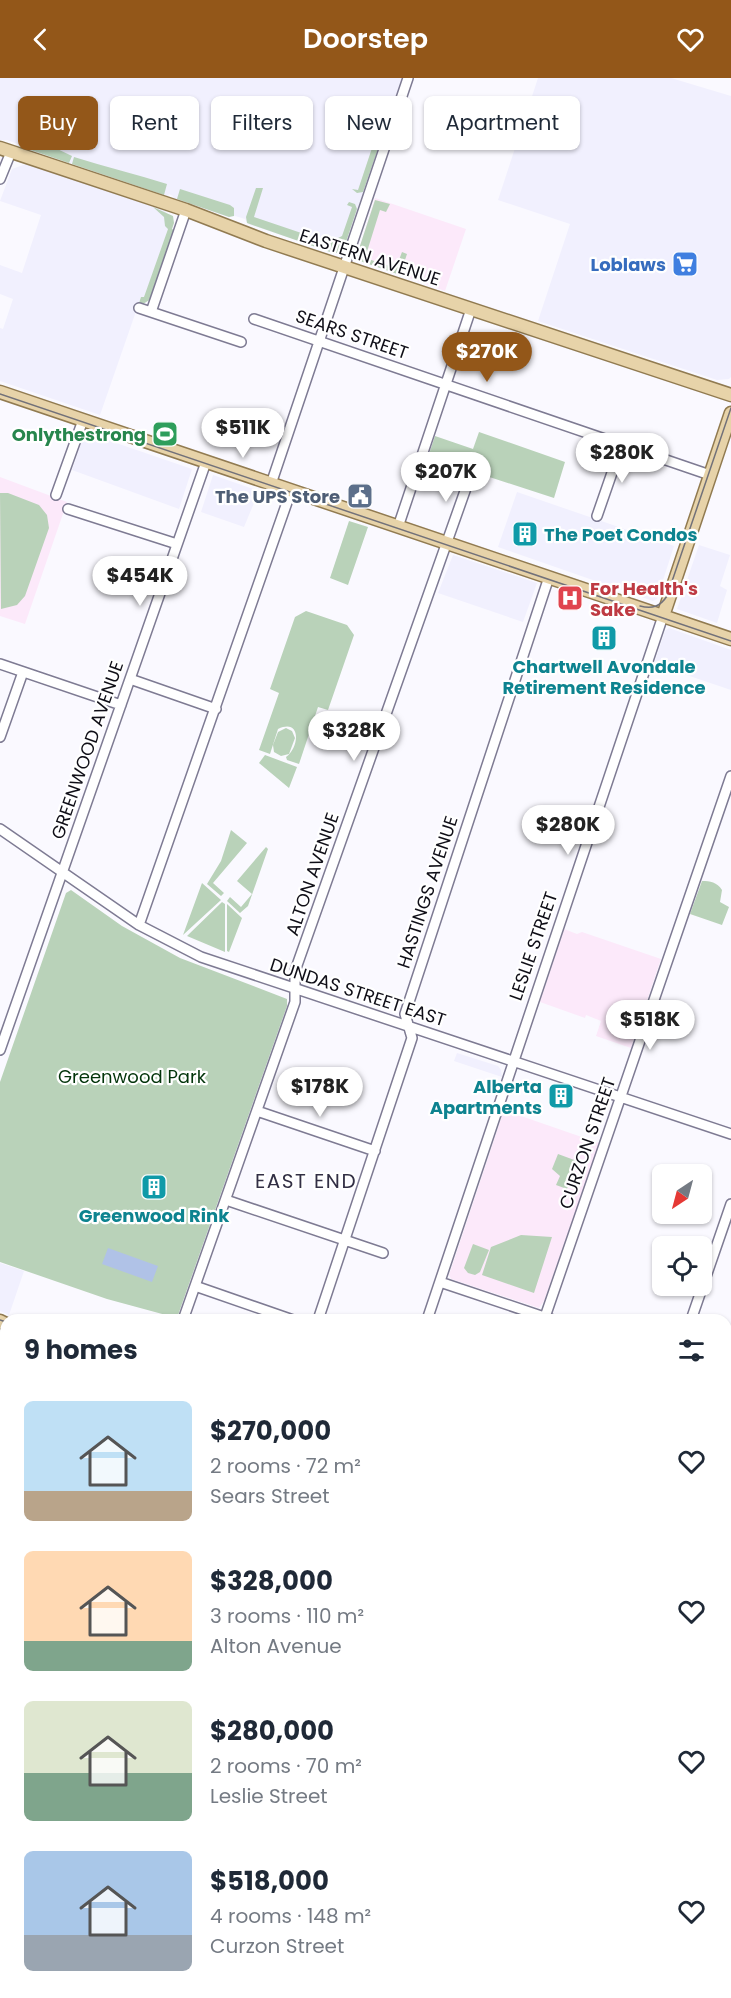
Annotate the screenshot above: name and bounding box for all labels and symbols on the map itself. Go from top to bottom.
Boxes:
street label: EASTERN AVENUE [296,222,444,292]
supermarket icon: Loblaws [670,249,700,279]
place label: Loblaws [591,252,666,277]
street label: SEARS STREET [292,303,412,365]
pin: $270K [445,332,529,383]
pin: $511K [201,408,285,459]
sports icon: Onlythestrong [150,419,180,449]
place label: Onlythestrong [12,422,146,447]
pin: $280K [580,433,664,484]
pin: $207K [404,452,488,503]
public building icon: The UPS Store [345,481,375,511]
place label: The UPS Store [215,484,340,509]
building icon: The Poet Condos [510,519,540,549]
place label: The Poet Condos [544,522,698,547]
pin: $454K [98,556,182,607]
place label: For Health's Sake [590,576,698,622]
hospital icon: For Health's Sake [555,583,585,613]
building icon: Chartwell Avondale Retirement Residence [589,623,619,653]
place label: Chartwell Avondale Retirement Residence [502,654,706,700]
street label: GREENWOOD AVENUE [45,658,129,842]
pin: $328K [312,711,396,762]
pin: $280K [526,805,610,856]
street label: ALTON AVENUE [279,809,345,939]
street label: HASTINGS AVENUE [391,813,463,971]
street label: LESLIE STREET [503,888,563,1004]
street label: DUNDAS STREET EAST [267,952,449,1032]
pin: $518K [608,1000,692,1051]
park label: Greenwood Park [58,1064,207,1089]
pin: $178K [278,1067,362,1118]
place label: Alberta Apartments [430,1074,542,1120]
street label: CURZON STREET [553,1074,621,1212]
building icon: Alberta Apartments [546,1081,576,1111]
north arrow [652,1164,712,1224]
district label: EAST END [255,1167,357,1195]
building icon: Greenwood Rink [139,1172,169,1202]
place label: Greenwood Rink [79,1203,230,1228]

